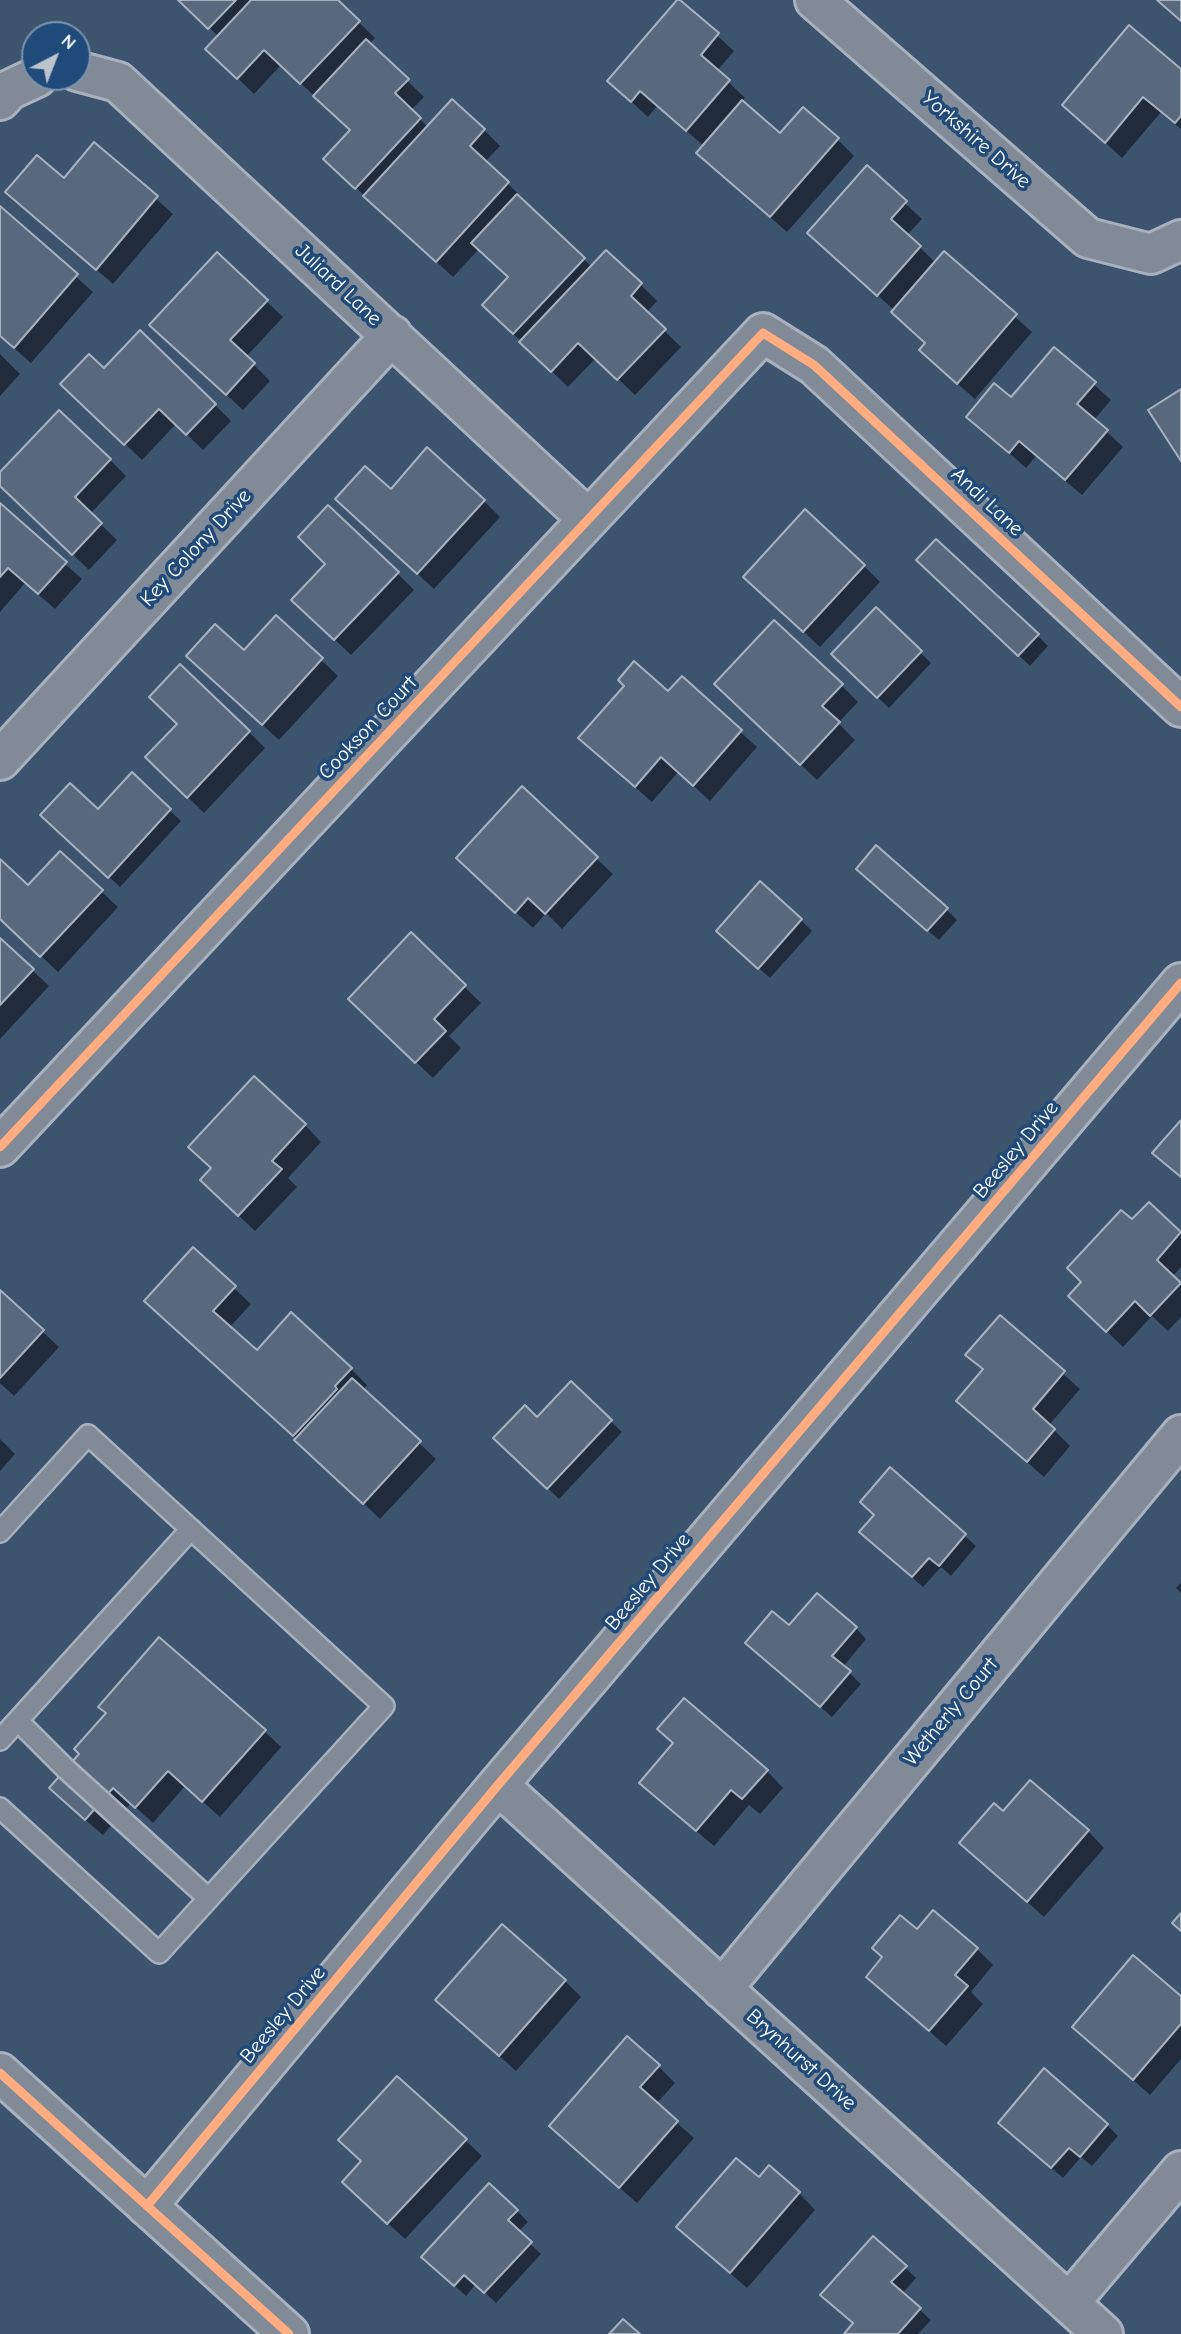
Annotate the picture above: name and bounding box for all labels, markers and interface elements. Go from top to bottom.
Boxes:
north arrow [21,21,91,91]
text: N [57,30,81,54]
street label: Yorkshire Drive [916,86,1036,194]
street label: Juliard Lane [289,238,387,332]
street label: Andi Lane [946,462,1028,542]
street label: Key Colony Drive [135,484,257,612]
street label: Cookson Court [314,671,422,785]
street label: Beesley Drive [968,1096,1064,1204]
street label: Beesley Drive [600,1528,696,1636]
street label: Wetherly Court [898,1653,1004,1771]
street label: Beesley Drive [235,1961,331,2069]
street label: Brynhurst Drive [741,2004,861,2116]

